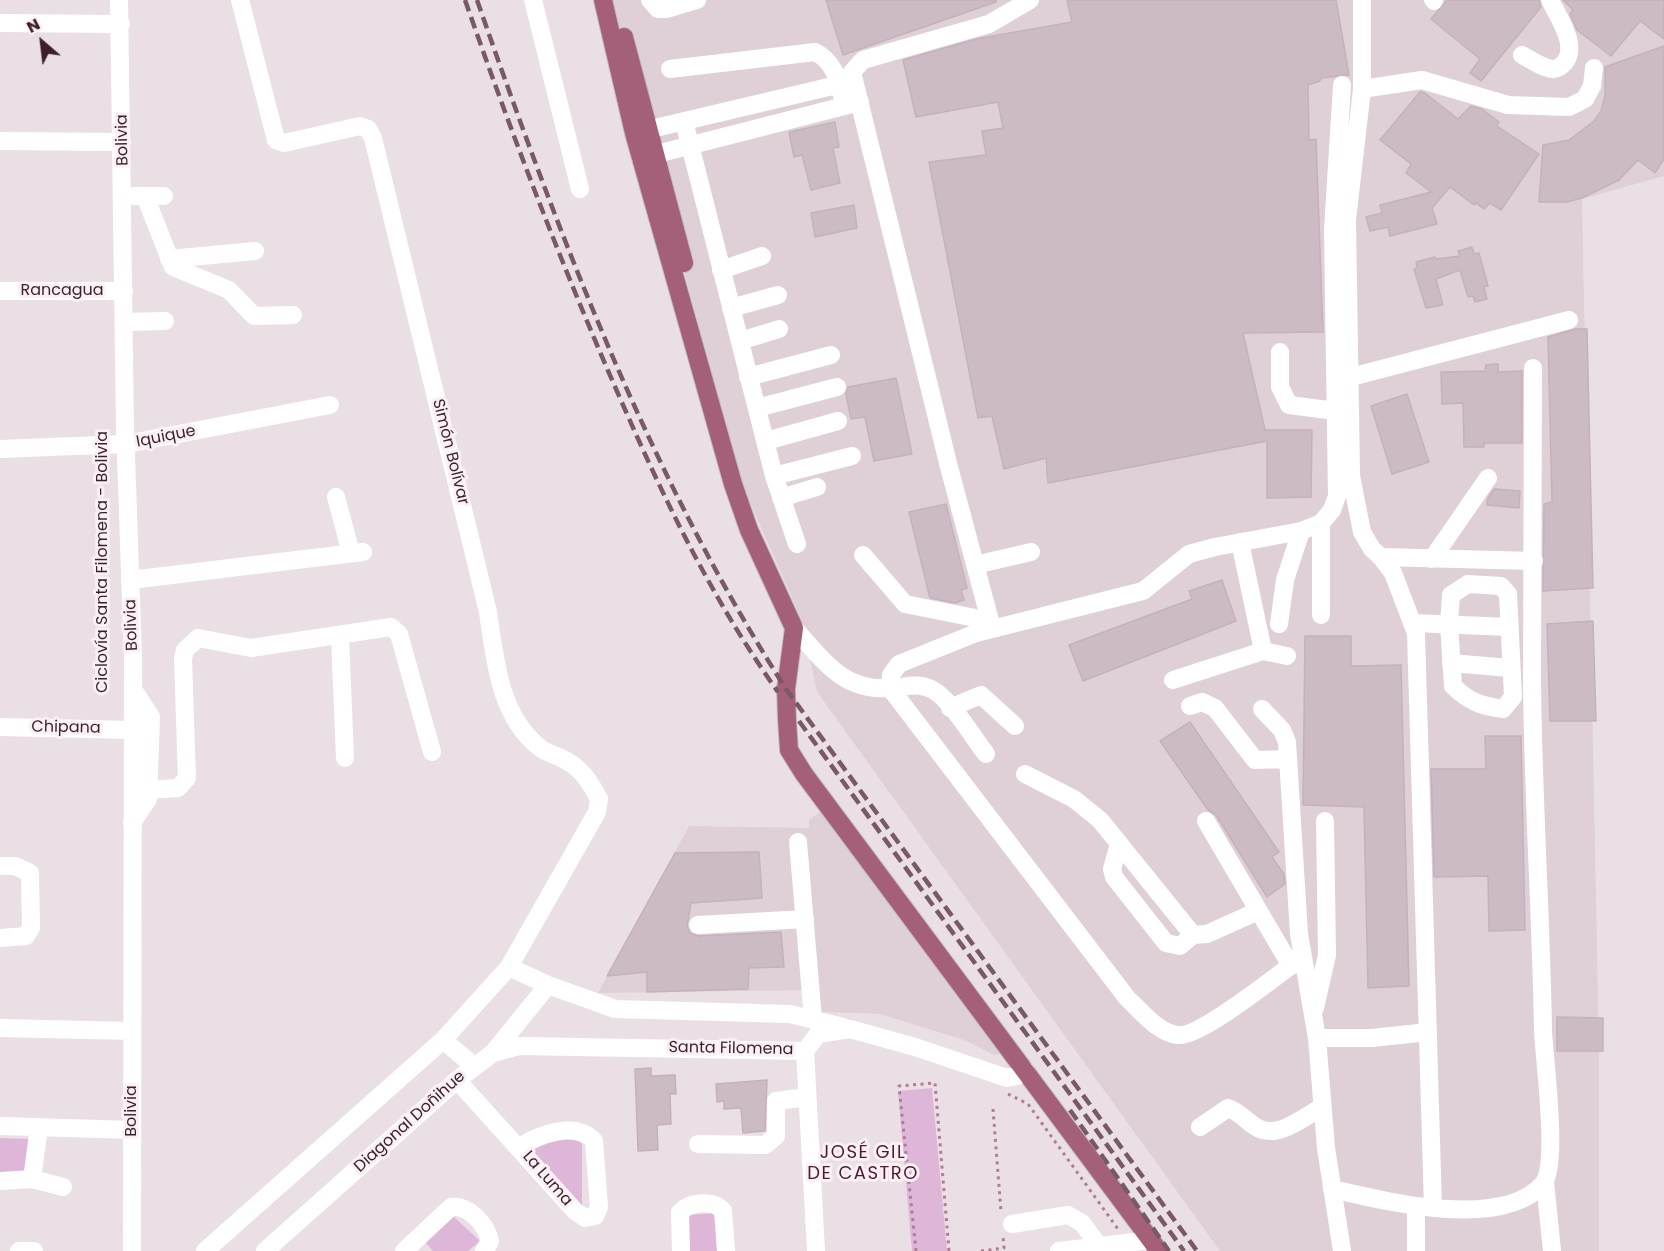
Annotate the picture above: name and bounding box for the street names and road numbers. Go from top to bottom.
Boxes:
street label: Bolivia [113,114,133,166]
street label: Rancagua [20,281,104,301]
street label: Simón Bolívar [428,397,472,507]
street label: Iquique [135,422,197,452]
street label: Ciclovía Santa Filomena - Bolivia [93,431,113,693]
street label: Bolivia [122,599,142,651]
street label: Chipana [31,718,101,738]
street label: Santa Filomena [668,1038,794,1060]
street label: Diagonal Doñihue [351,1067,469,1177]
street label: Bolivia [122,1085,142,1137]
street label: La Luma [518,1148,576,1210]

